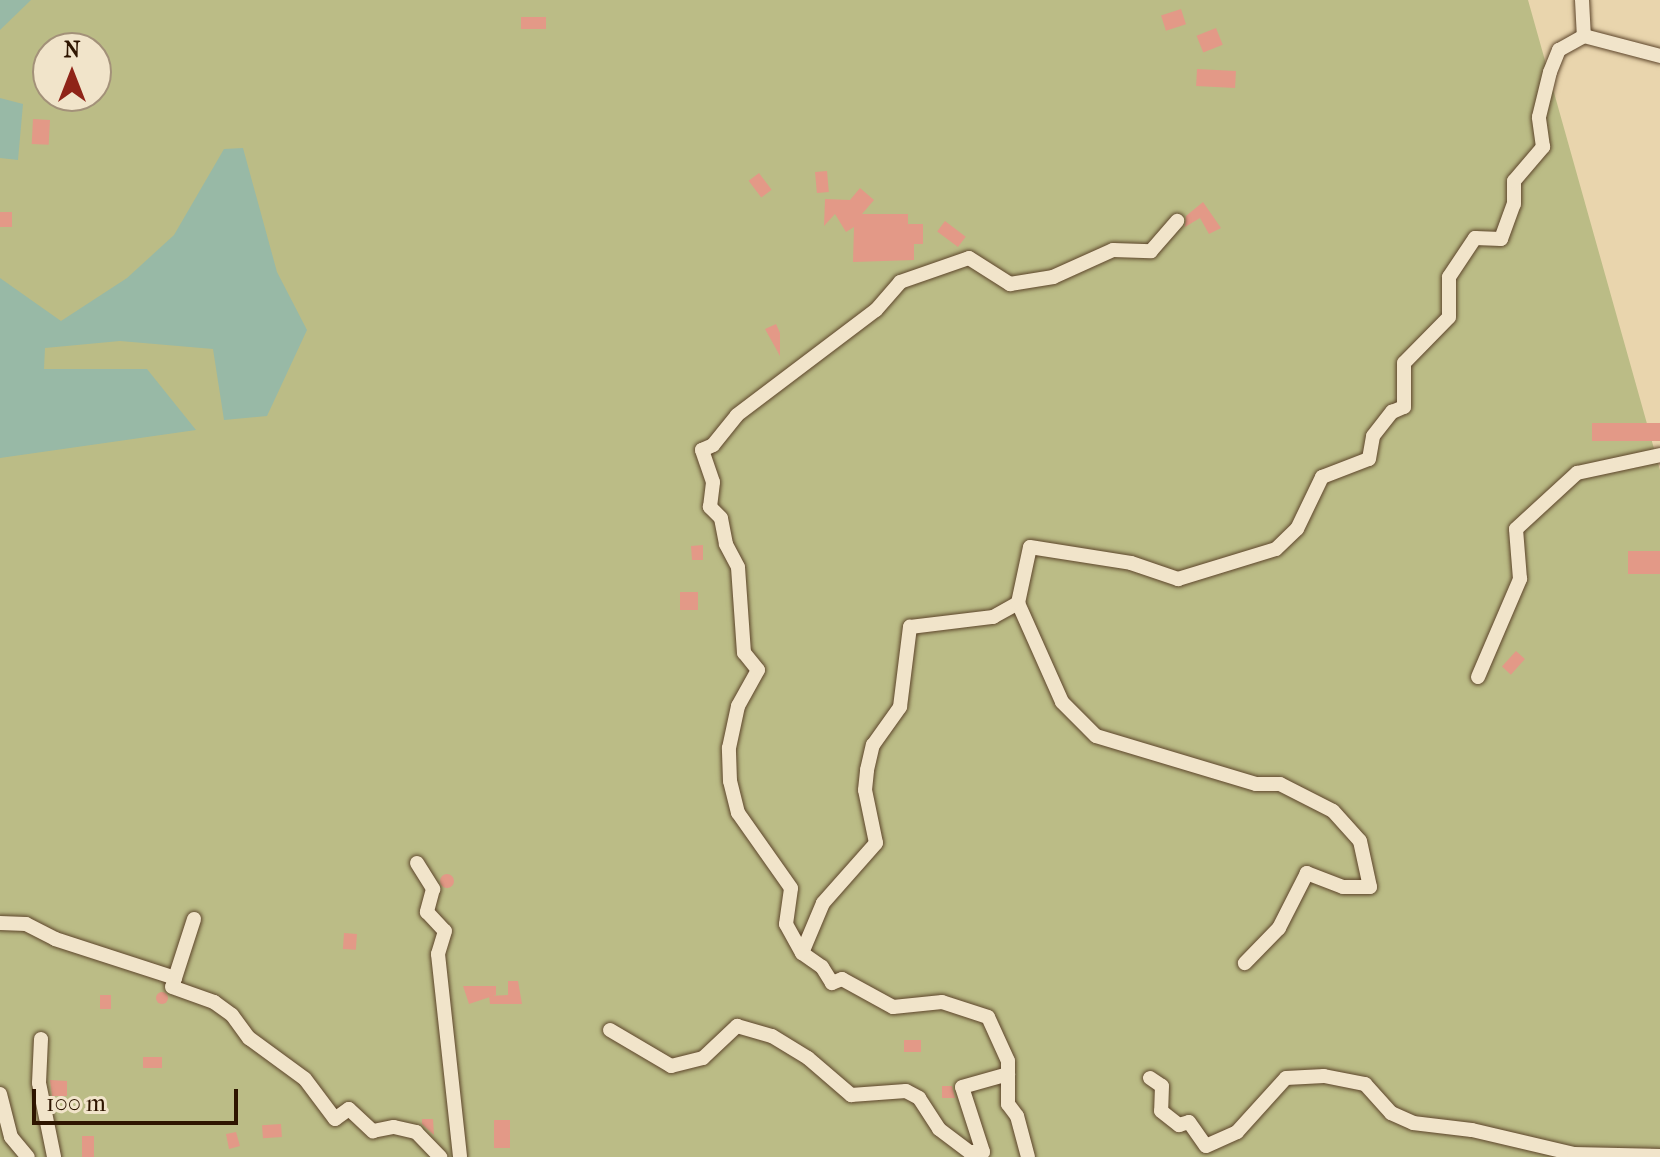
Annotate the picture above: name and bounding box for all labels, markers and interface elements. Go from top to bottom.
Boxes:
north arrow [32,32,112,112]
text: N [64,37,80,63]
scale bar [36,1073,242,1123]
text: 100 m [46,1089,106,1117]

